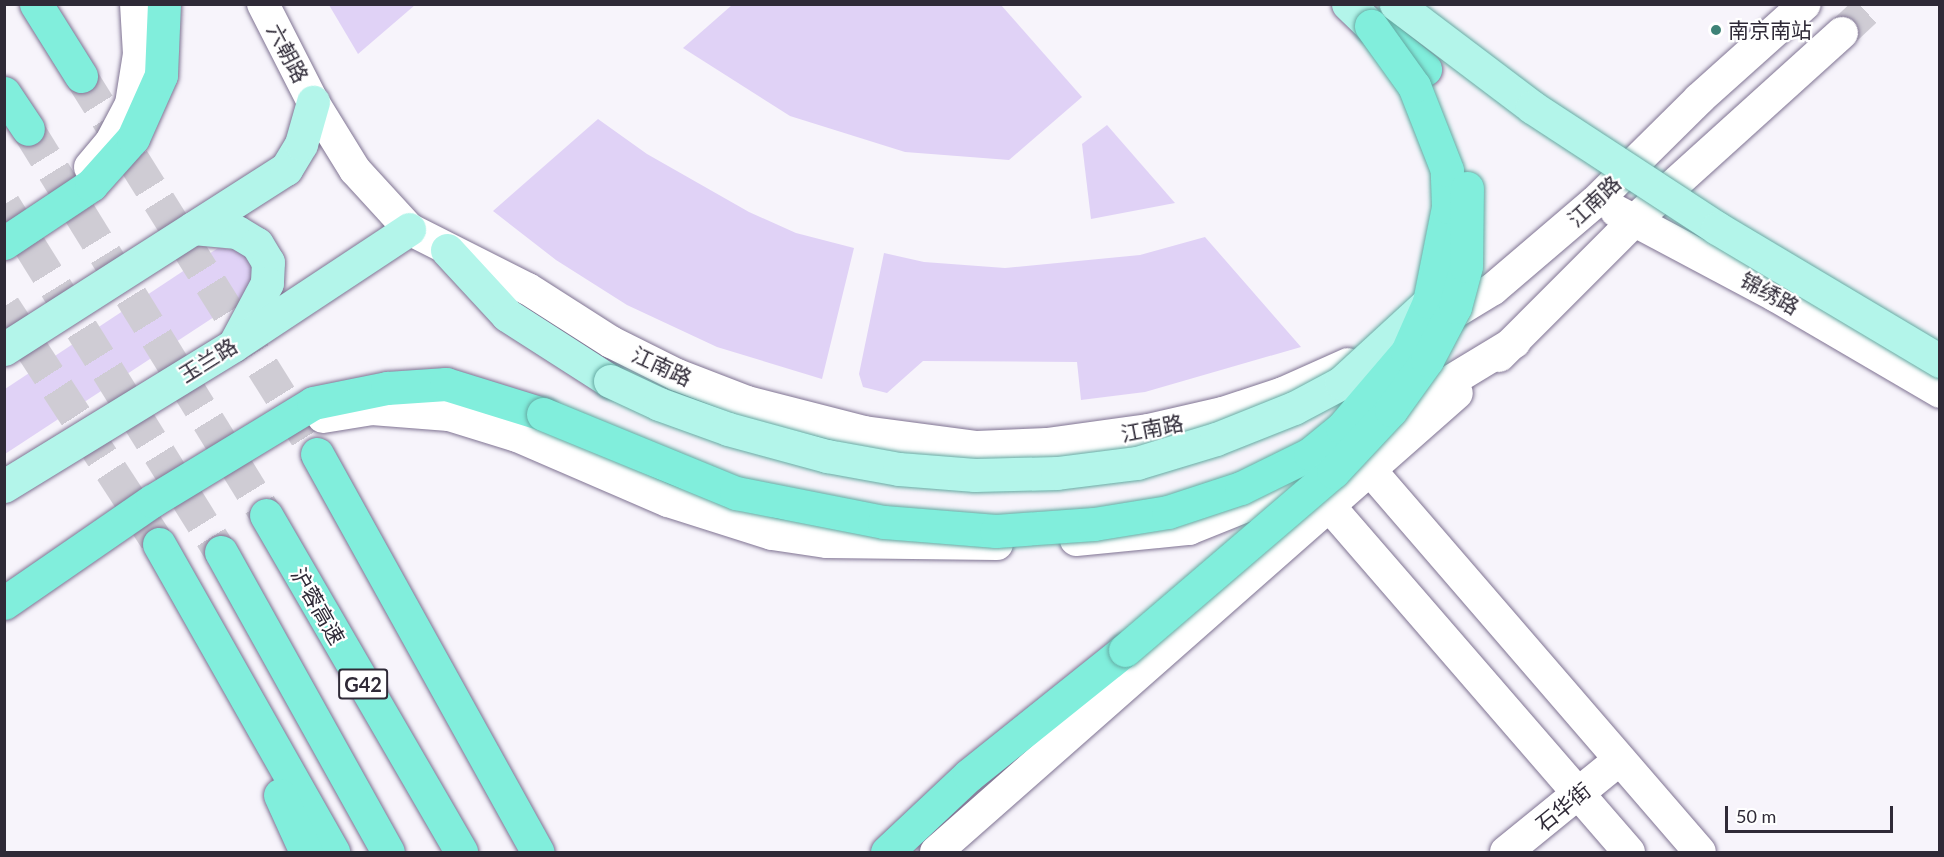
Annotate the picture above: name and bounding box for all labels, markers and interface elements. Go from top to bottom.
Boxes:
place label: 南京南站 [1728,17,1812,43]
street label: 六朝路 [262,19,314,87]
marker: 南京南站 [1709,23,1723,37]
street label: 江南路 [1562,170,1626,232]
street label: 锦绣路 [1736,267,1804,319]
street label: 玉兰路 [175,333,241,387]
street label: 江南路 [628,341,696,391]
street label: 江南路 [1119,410,1185,446]
street label: 沪蓉高速 [286,563,350,649]
road number: G42 [338,667,388,701]
street label: 石华街 [1531,777,1595,837]
scale bar [1728,794,1896,832]
text: 50 m [1736,805,1776,827]

